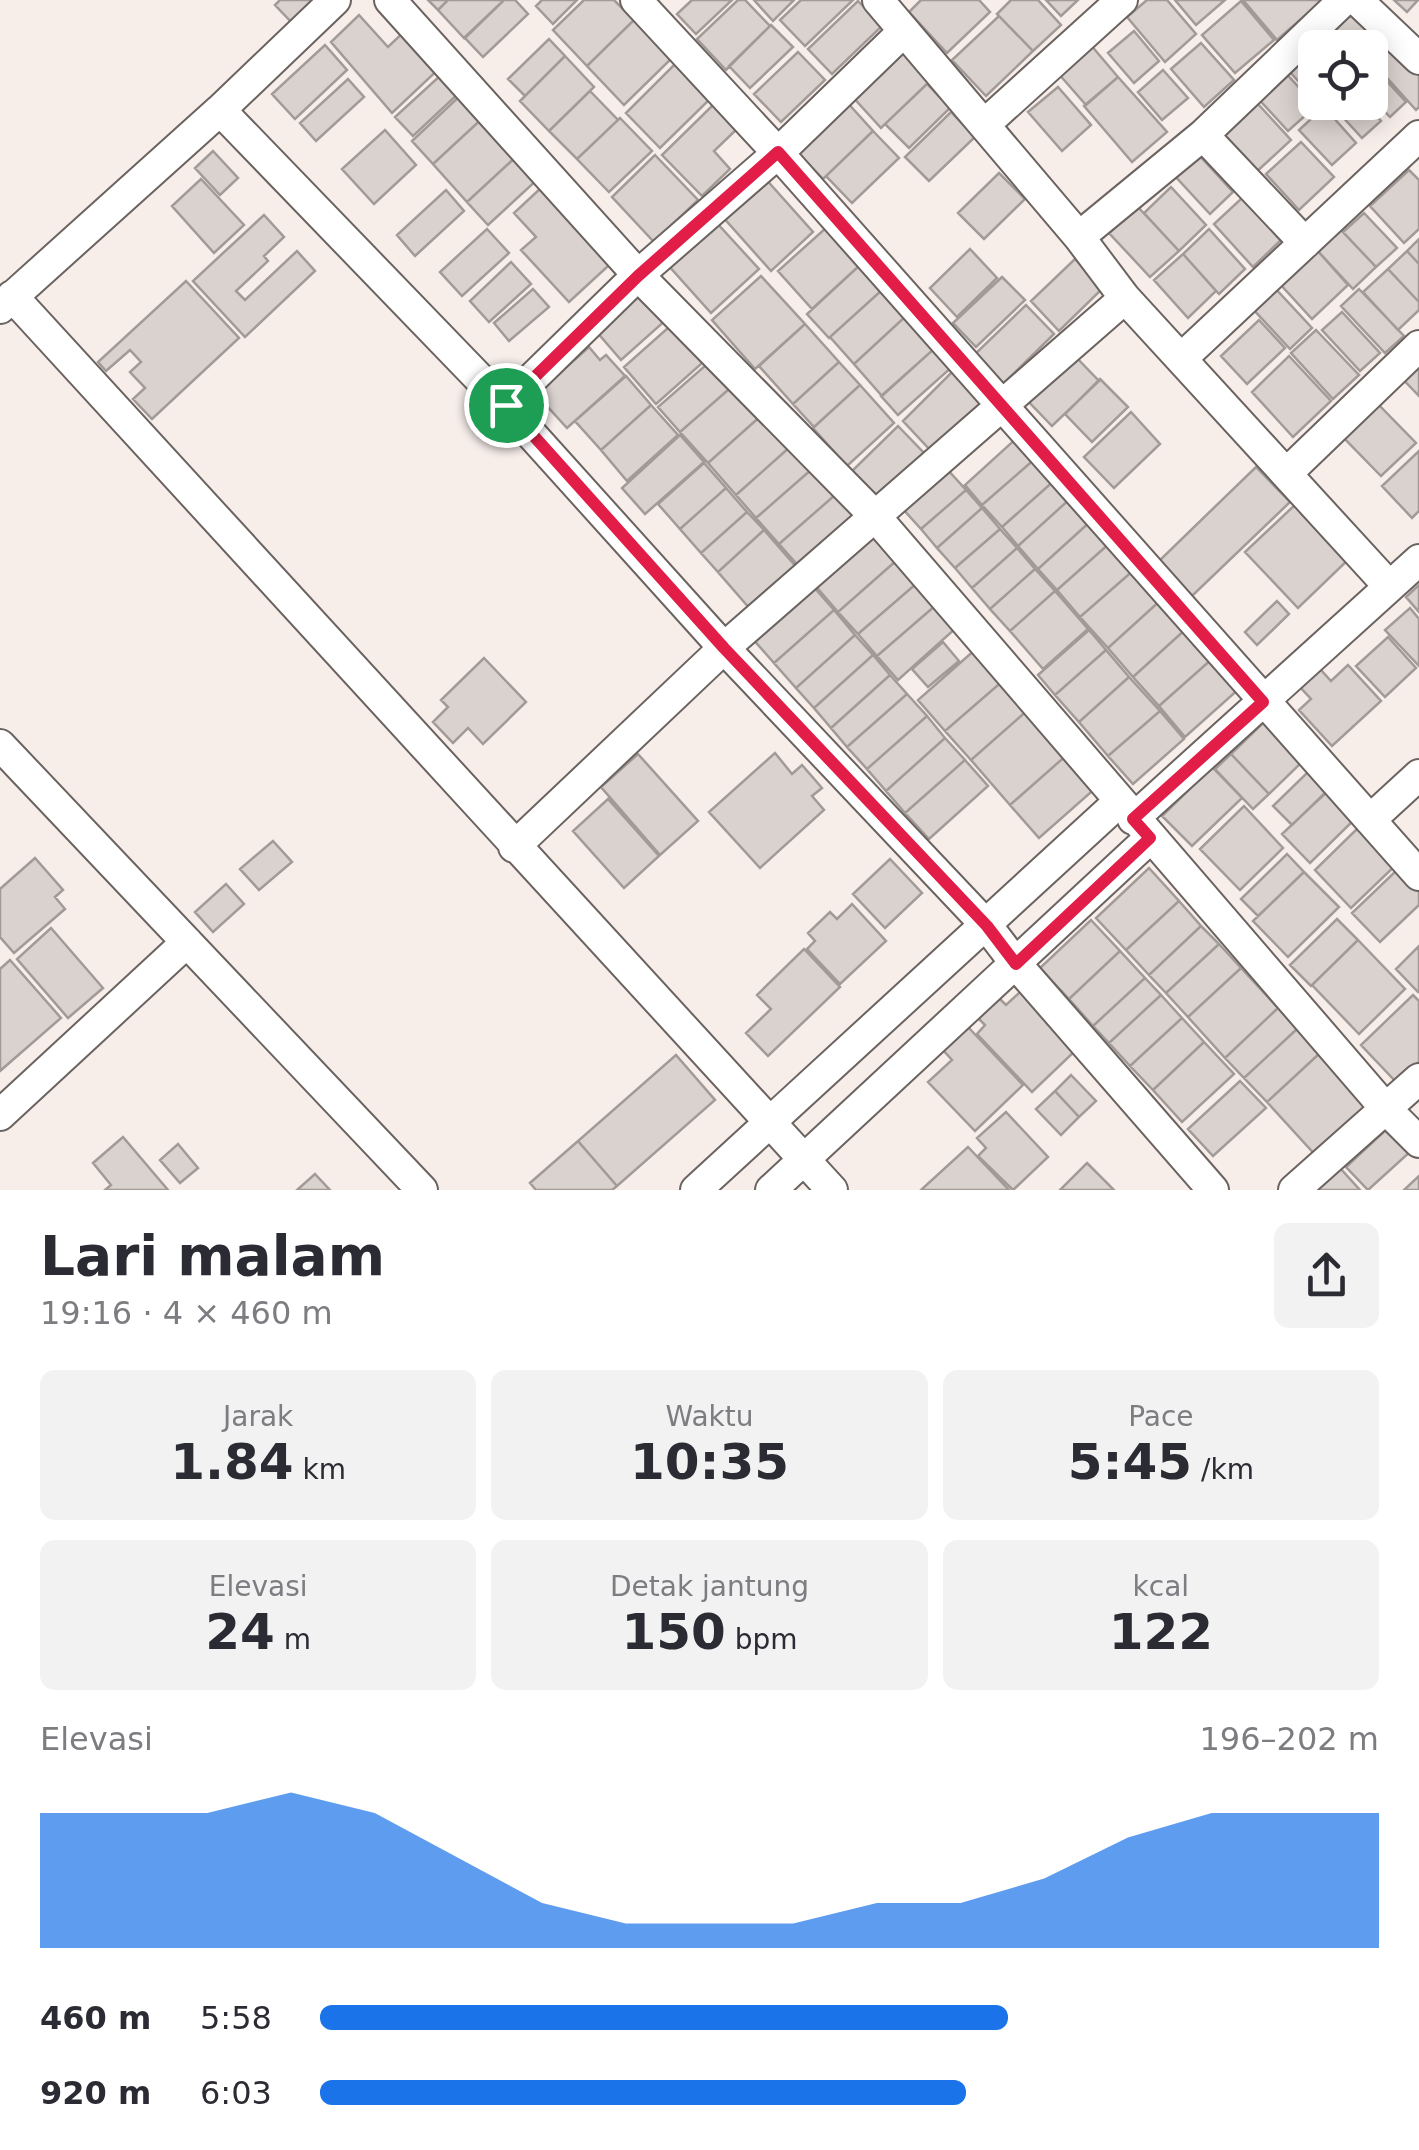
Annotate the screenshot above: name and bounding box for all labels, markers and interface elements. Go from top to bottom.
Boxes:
map controls [1298,30,1388,120]
button: locate [1298,30,1388,120]
pin [464,363,549,448]
icon: arrive [479,378,534,433]
button: share [1274,1223,1379,1328]
text: Lari malam [40,1224,385,1288]
text: 19:16 · 4 × 460 m [40,1294,333,1332]
text: Jarak [223,1400,293,1433]
text: Waktu [665,1400,753,1433]
text: Pace [1128,1400,1194,1433]
text: 1.84 [170,1433,294,1491]
text: 10:35 [630,1433,789,1491]
text: 5:45 [1068,1433,1192,1491]
text: km [294,1453,346,1486]
text: /km [1192,1453,1254,1486]
text: Elevasi [209,1570,308,1603]
text: Detak jantung [610,1570,809,1603]
text: kcal [1133,1570,1189,1603]
text: 24 [205,1603,275,1661]
text: 150 [621,1603,726,1661]
text: 122 [1109,1603,1213,1661]
text: m [275,1623,311,1656]
text: bpm [726,1623,798,1656]
text: Elevasi [40,1720,153,1758]
text: 196–202 m [1200,1720,1379,1758]
text: 460 m [40,1999,151,2037]
text: 5:58 [200,1999,272,2037]
text: 920 m [40,2074,151,2112]
text: 6:03 [200,2074,272,2112]

